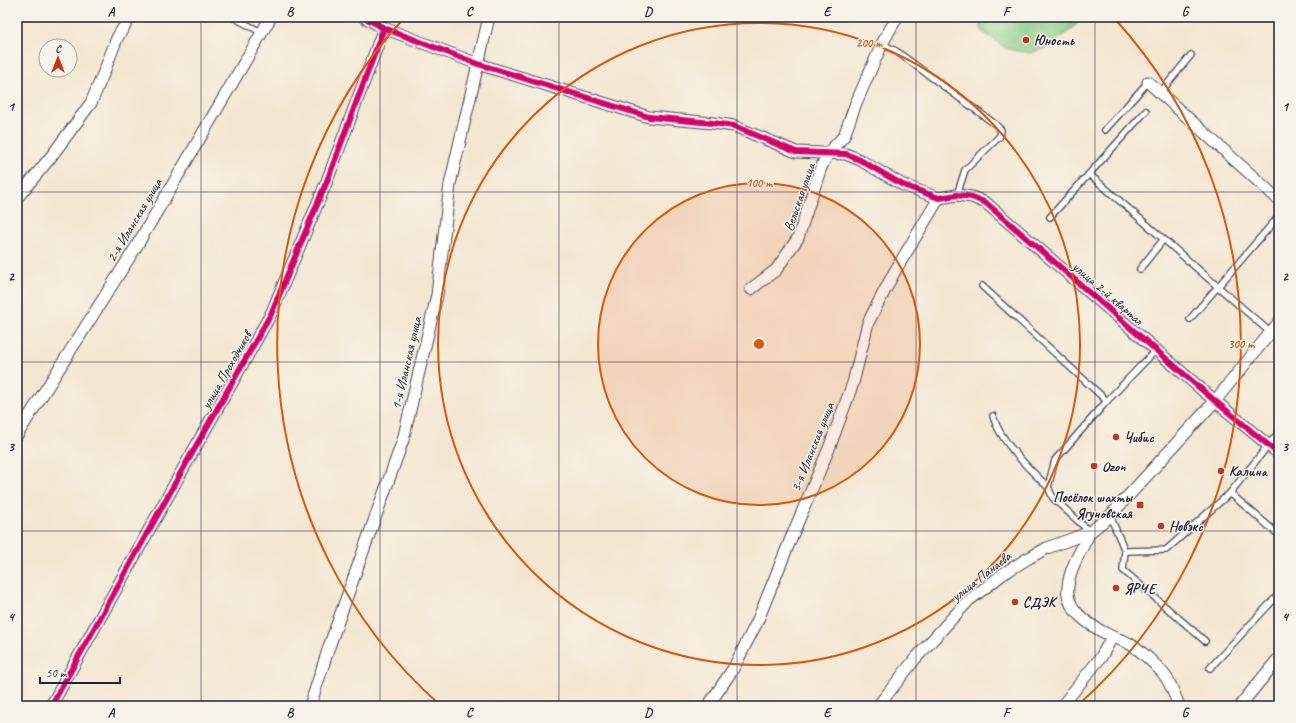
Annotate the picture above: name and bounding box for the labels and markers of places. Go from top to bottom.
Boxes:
place label: Юность [1034,32,1075,49]
marker: Юность [1021,35,1031,45]
centre of rings [752,337,766,351]
place label: Чибис [1124,429,1154,446]
marker: Чибис [1111,432,1121,442]
place label: Ozon [1102,458,1126,475]
marker: Ozon [1089,461,1099,471]
place label: Калина [1229,463,1269,480]
marker: Калина [1216,466,1226,476]
place label: Посёлок шахты Ягуновская [1053,489,1133,522]
marker: Посёлок шахты Ягуновская [1135,500,1145,510]
place label: Новэкс [1169,518,1203,535]
marker: Новэкс [1156,521,1166,531]
place label: ЯРЧЕ [1124,580,1157,597]
marker: ЯРЧЕ [1111,583,1121,593]
place label: СДЭК [1023,594,1058,611]
marker: СДЭК [1010,597,1020,607]

